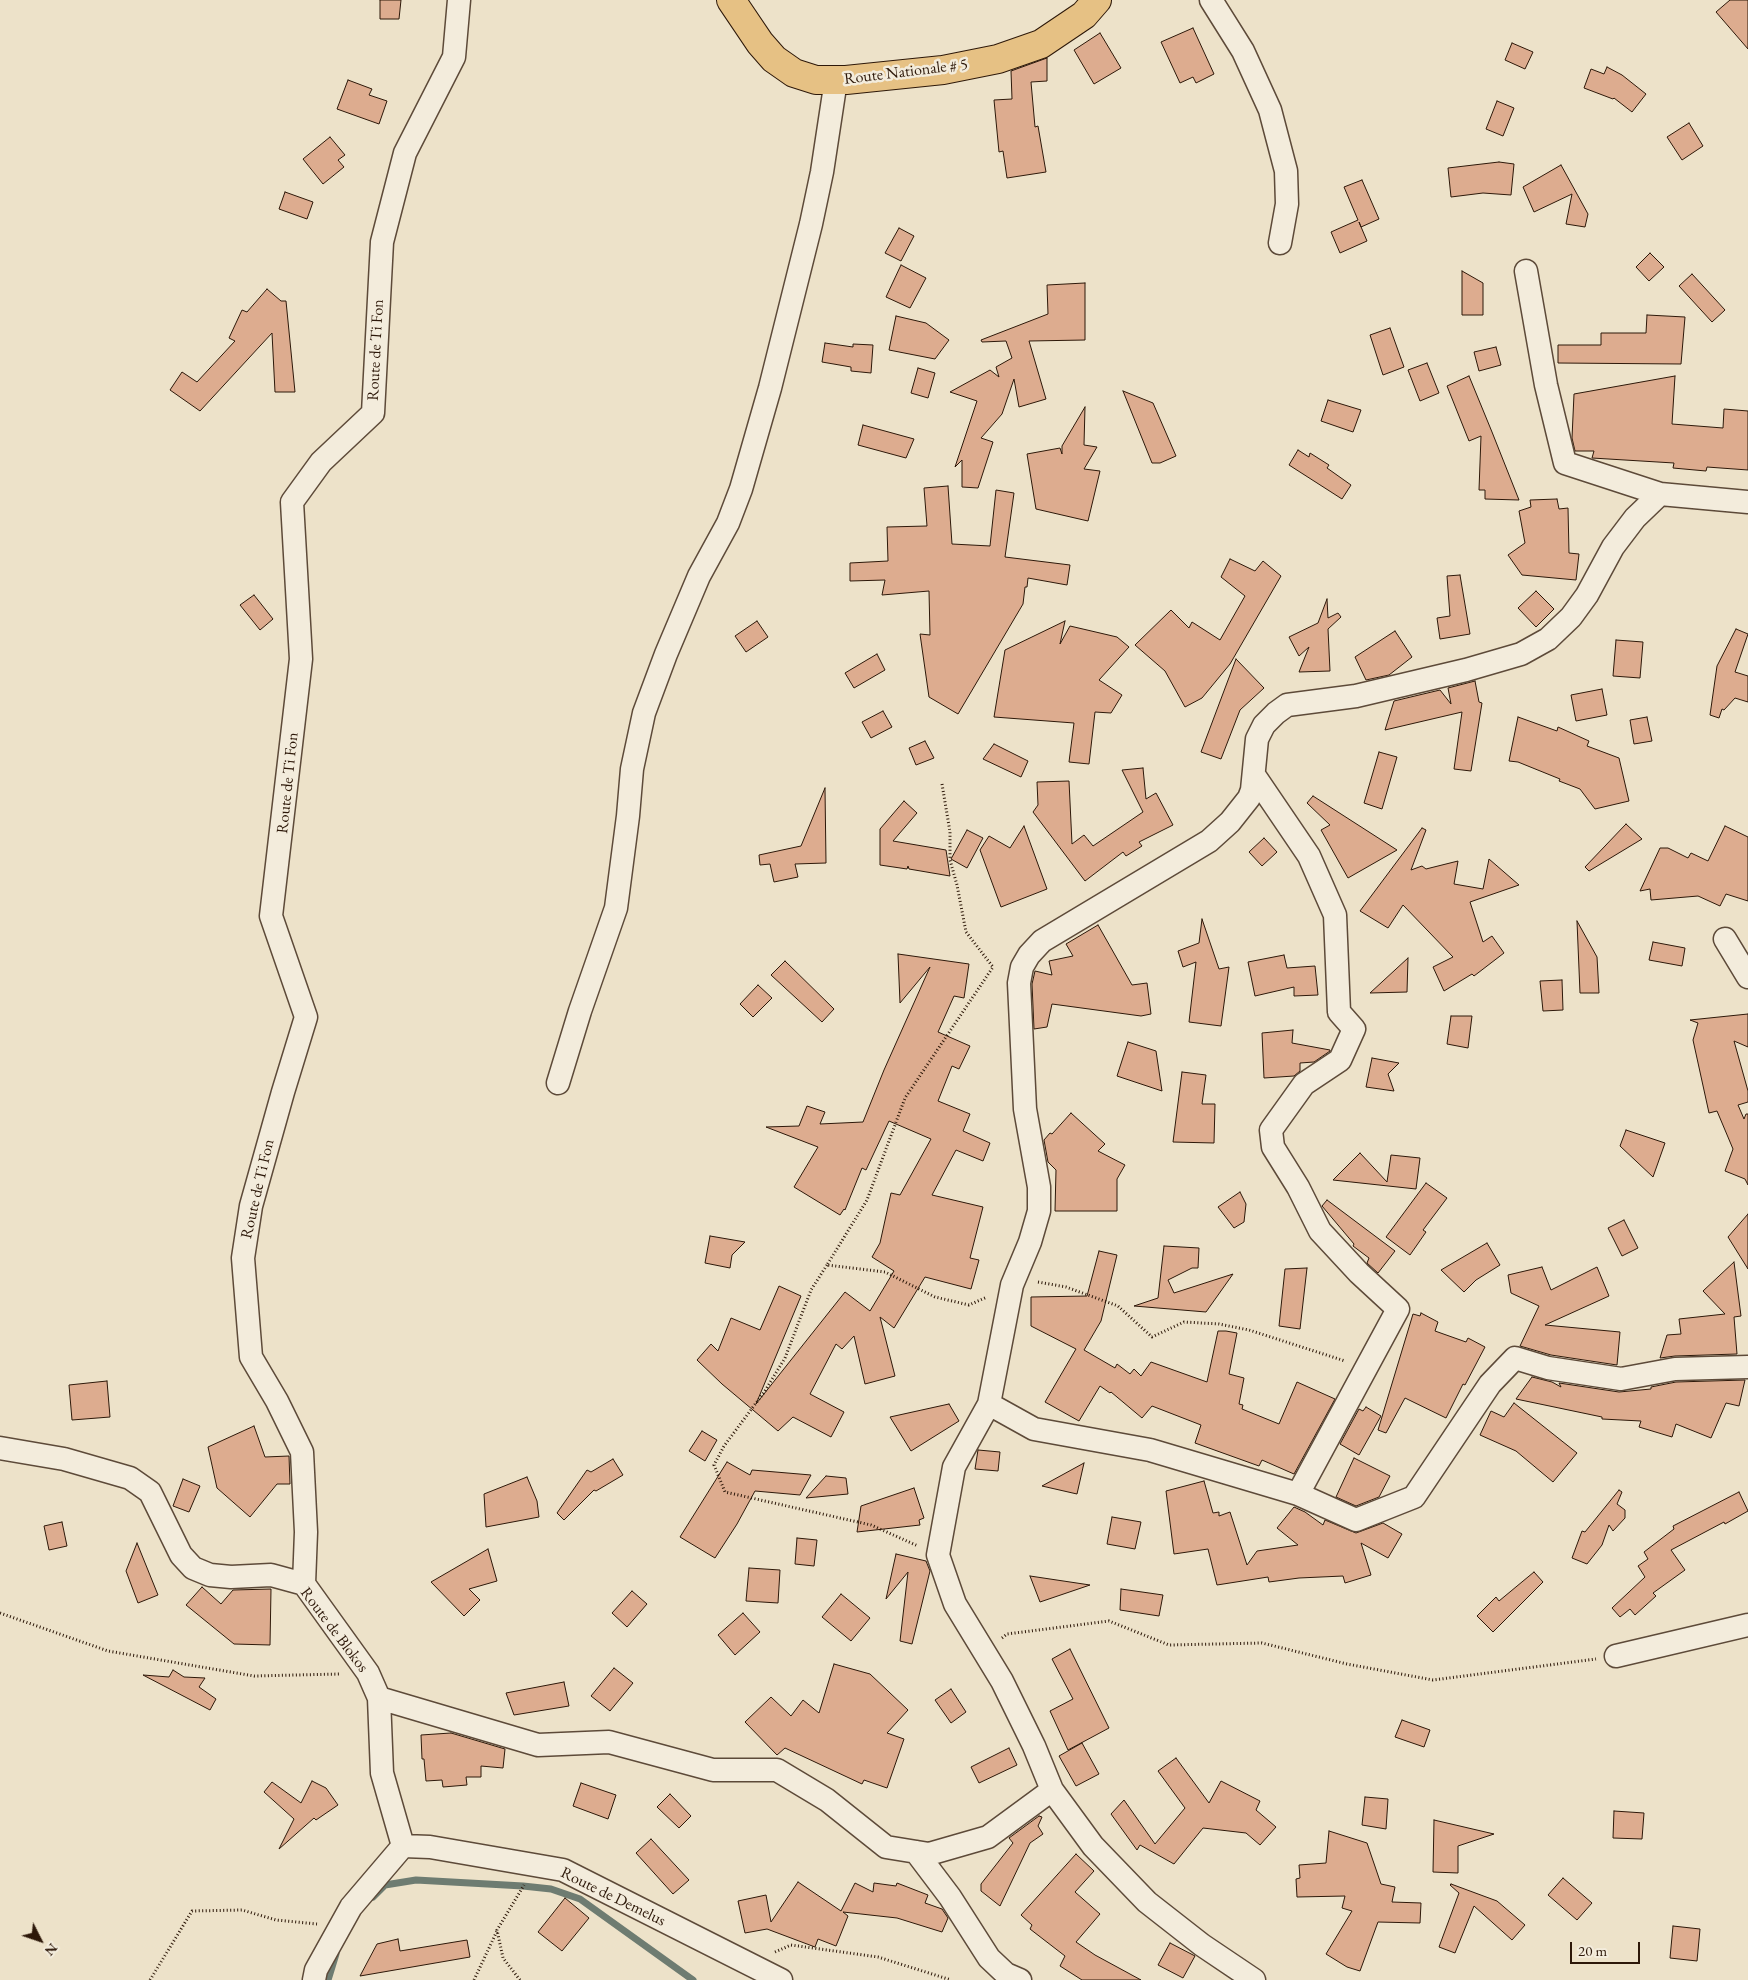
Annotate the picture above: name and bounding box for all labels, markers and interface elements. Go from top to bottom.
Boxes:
street label: Route Nationale # 5 [843,55,969,89]
street label: Route de Ti Fon [364,299,388,401]
street label: Route de Ti Fon [273,731,303,835]
street label: Route de Ti Fon [237,1137,279,1241]
street label: Route de Blokos [296,1584,372,1676]
street label: Route de Demelus [557,1863,669,1931]
north arrow [15,1915,65,1965]
scale bar [1573,1932,1643,1964]
text: N [41,1940,62,1960]
text: 20 m [1578,1941,1607,1960]

